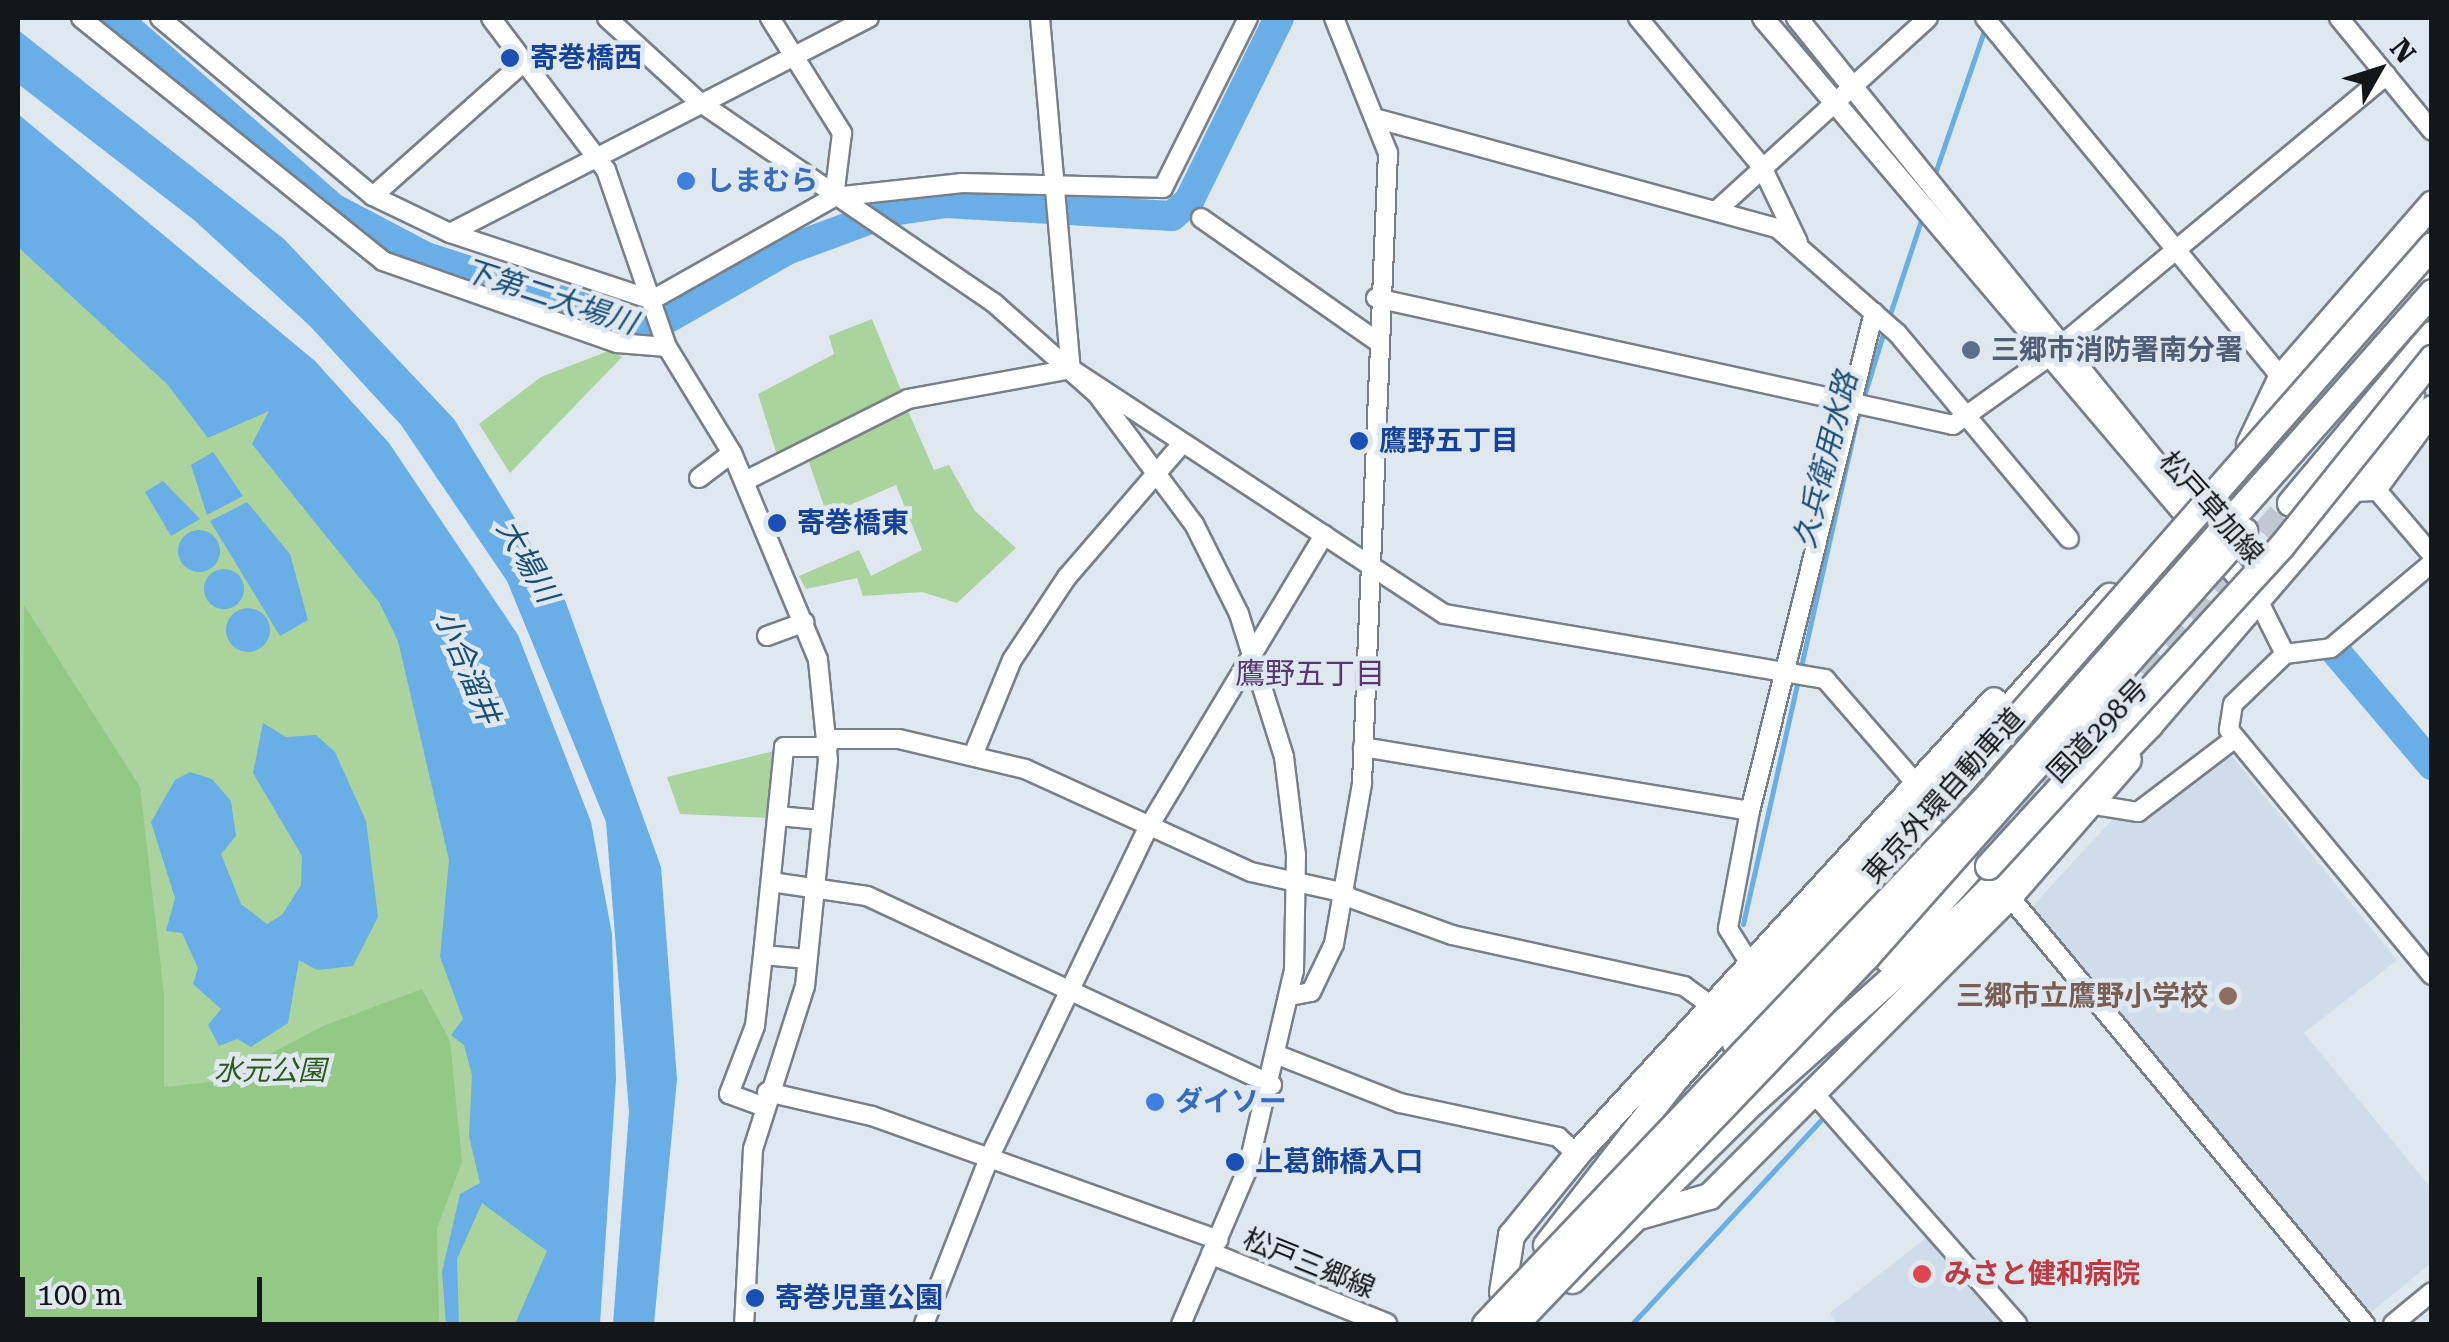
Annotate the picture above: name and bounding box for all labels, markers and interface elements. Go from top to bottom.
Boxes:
north arrow [2329,20,2429,120]
text: N [2383,32,2422,70]
place label: 寄巻橋西 [530,41,642,75]
marker: 寄巻橋西 [499,47,521,69]
place label: しまむら [706,164,818,198]
marker: しまむら [675,170,697,192]
water label: 下第二大場川 [459,252,641,342]
place label: 三郷市消防署南分署 [1991,333,2243,367]
marker: 三郷市消防署南分署 [1960,339,1982,361]
water label: 久兵衛用水路 [1787,368,1865,552]
place label: 鷹野五丁目 [1379,424,1519,458]
marker: 鷹野五丁目 [1348,430,1370,452]
street label: 松戸草加線 [2152,445,2270,571]
place label: 寄巻橋東 [797,506,909,540]
marker: 寄巻橋東 [766,512,788,534]
water label: 大場川 [489,513,565,609]
water label: 小合溜井 [427,605,507,729]
district label: 鷹野五丁目 [1235,656,1385,692]
street label: 国道298号 [2040,672,2156,790]
street label: 東京外環自動車道 [1857,702,2031,890]
place label: 三郷市立鷹野小学校 [1956,979,2208,1013]
marker: 三郷市立鷹野小学校 [2217,985,2239,1007]
park label: 水元公園 [214,1054,326,1088]
place label: ダイソー [1175,1085,1287,1119]
marker: ダイソー [1144,1091,1166,1113]
place label: 上葛飾橋入口 [1255,1145,1423,1179]
marker: 上葛飾橋入口 [1224,1151,1246,1173]
street label: 松戸三郷線 [1238,1222,1380,1306]
scale bar [25,1257,268,1319]
place label: みさと健和病院 [1944,1257,2140,1291]
marker: みさと健和病院 [1909,1261,1935,1287]
text: 100 m [37,1277,122,1312]
place label: 寄巻児童公園 [775,1281,943,1315]
marker: 寄巻児童公園 [744,1287,766,1309]

